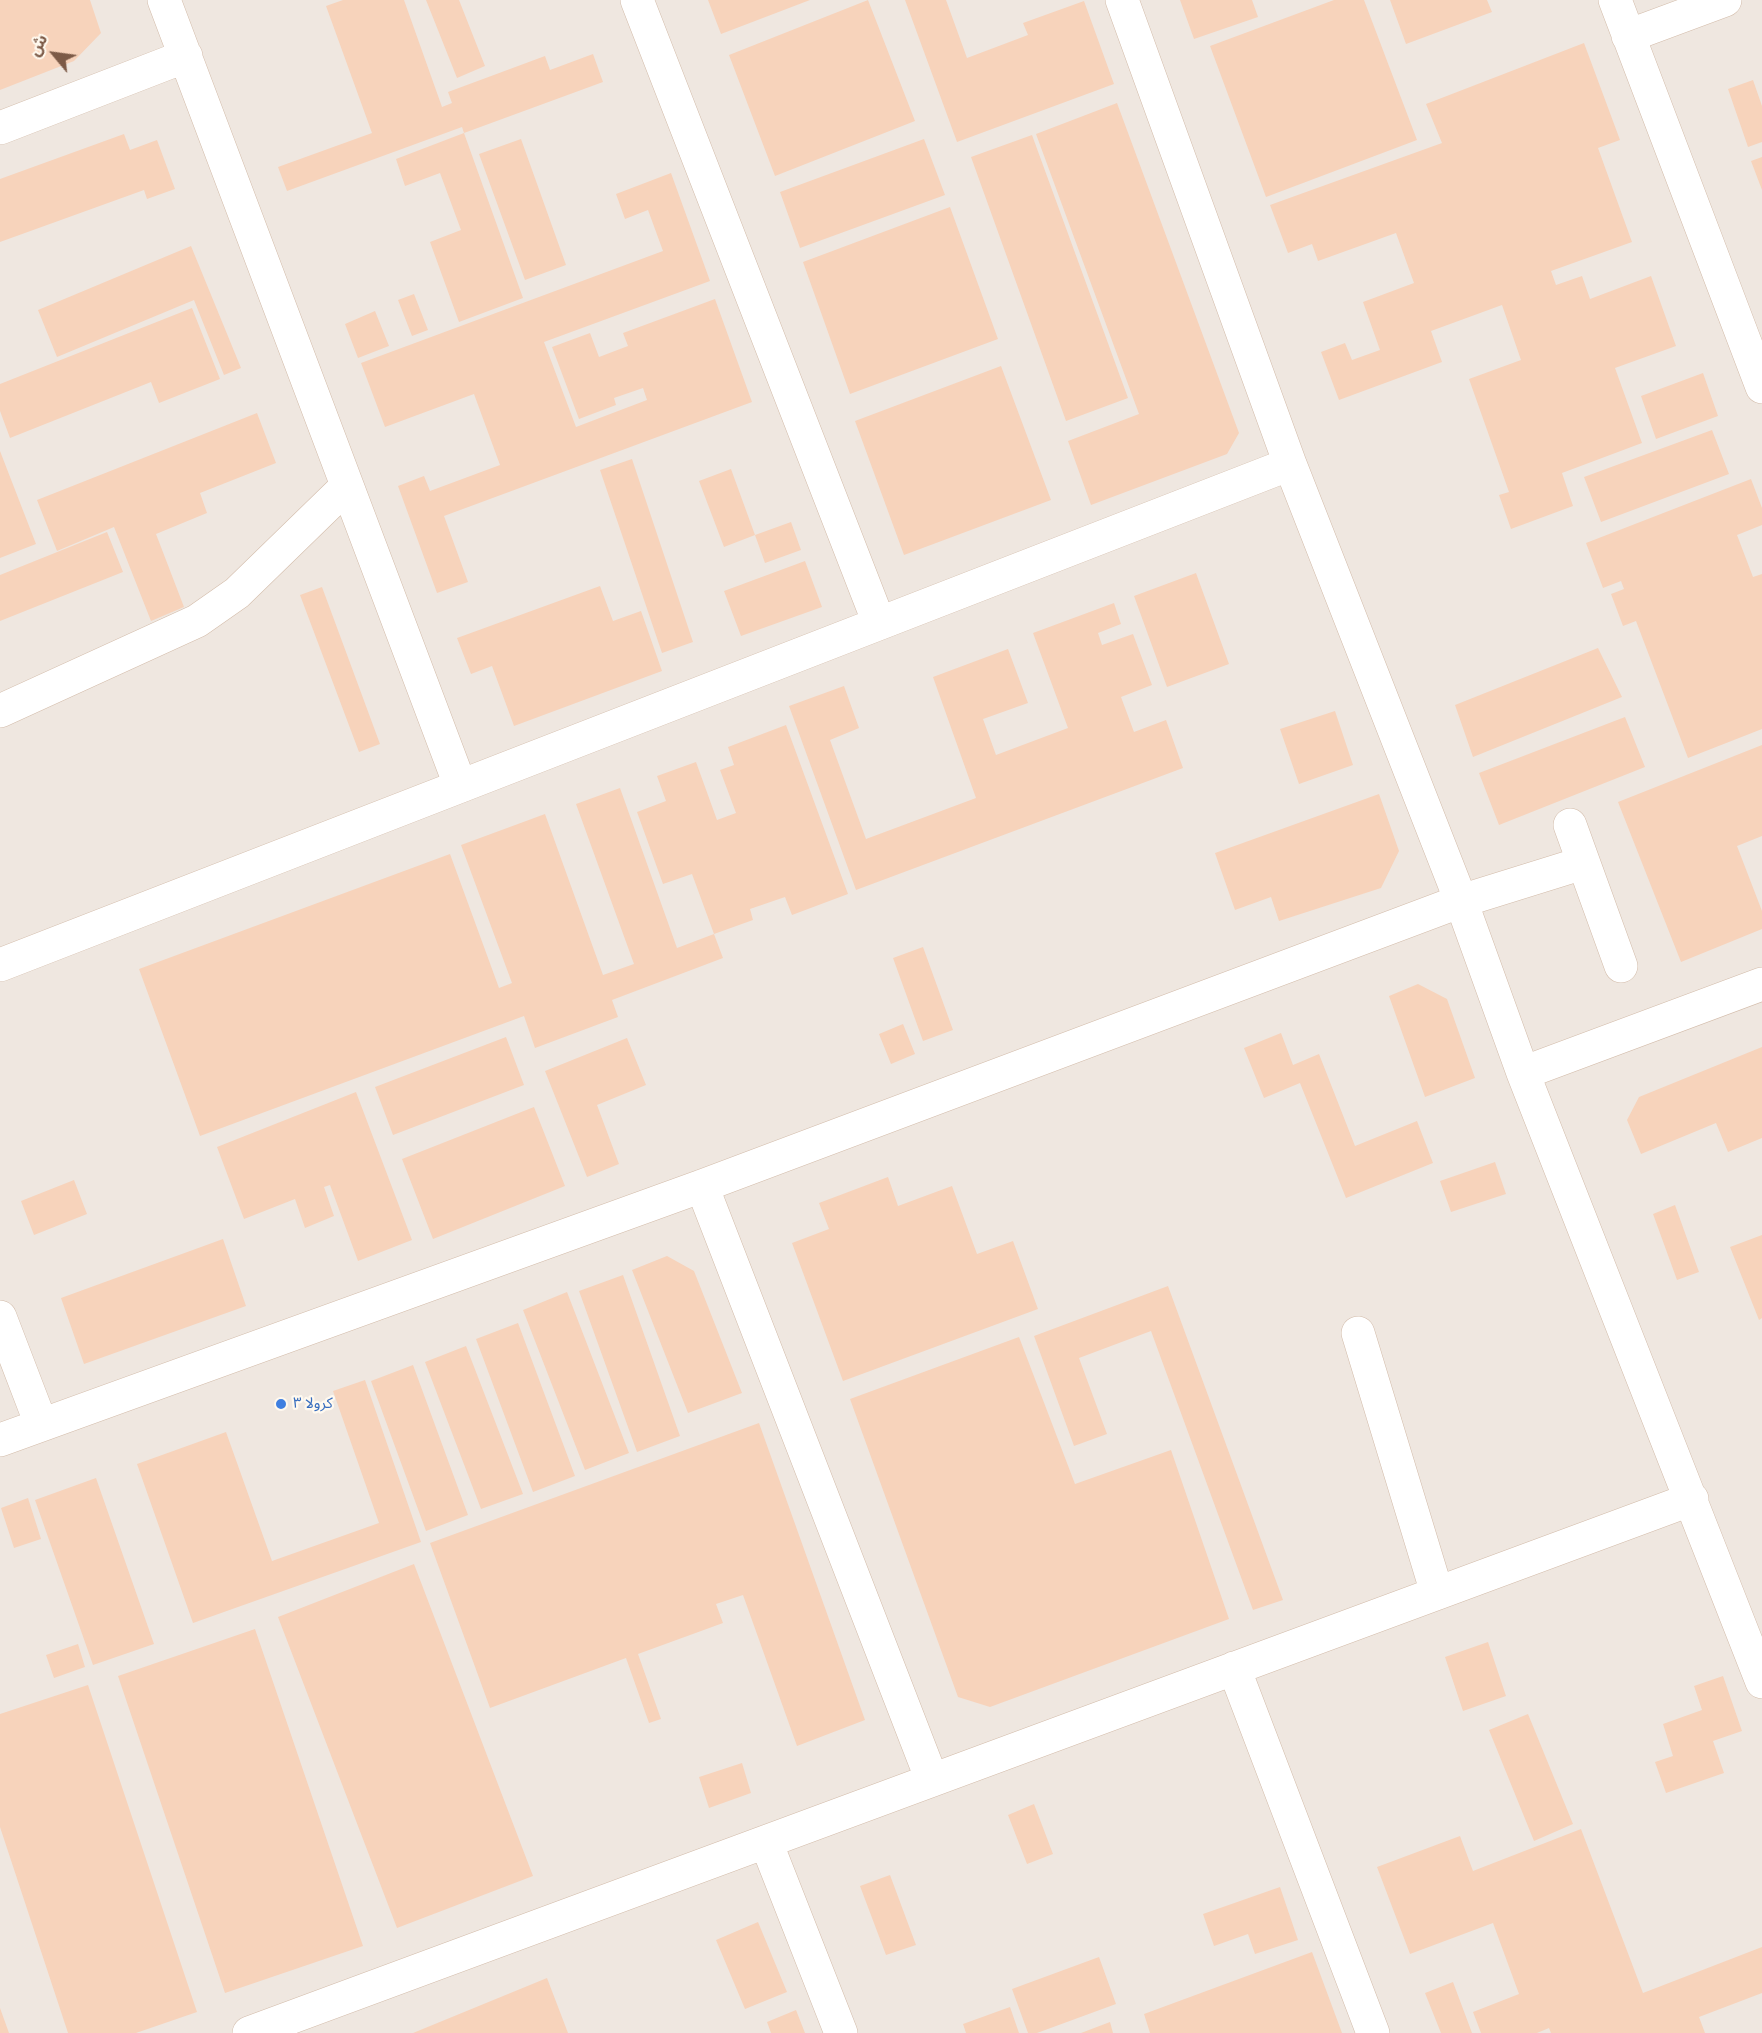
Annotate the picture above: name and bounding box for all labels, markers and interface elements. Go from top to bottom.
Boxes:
north arrow [24,24,84,84]
text: ش [24,31,51,59]
place label: كرولا ٣ [293,1395,333,1413]
marker: كرولا ٣ [274,1397,288,1411]

